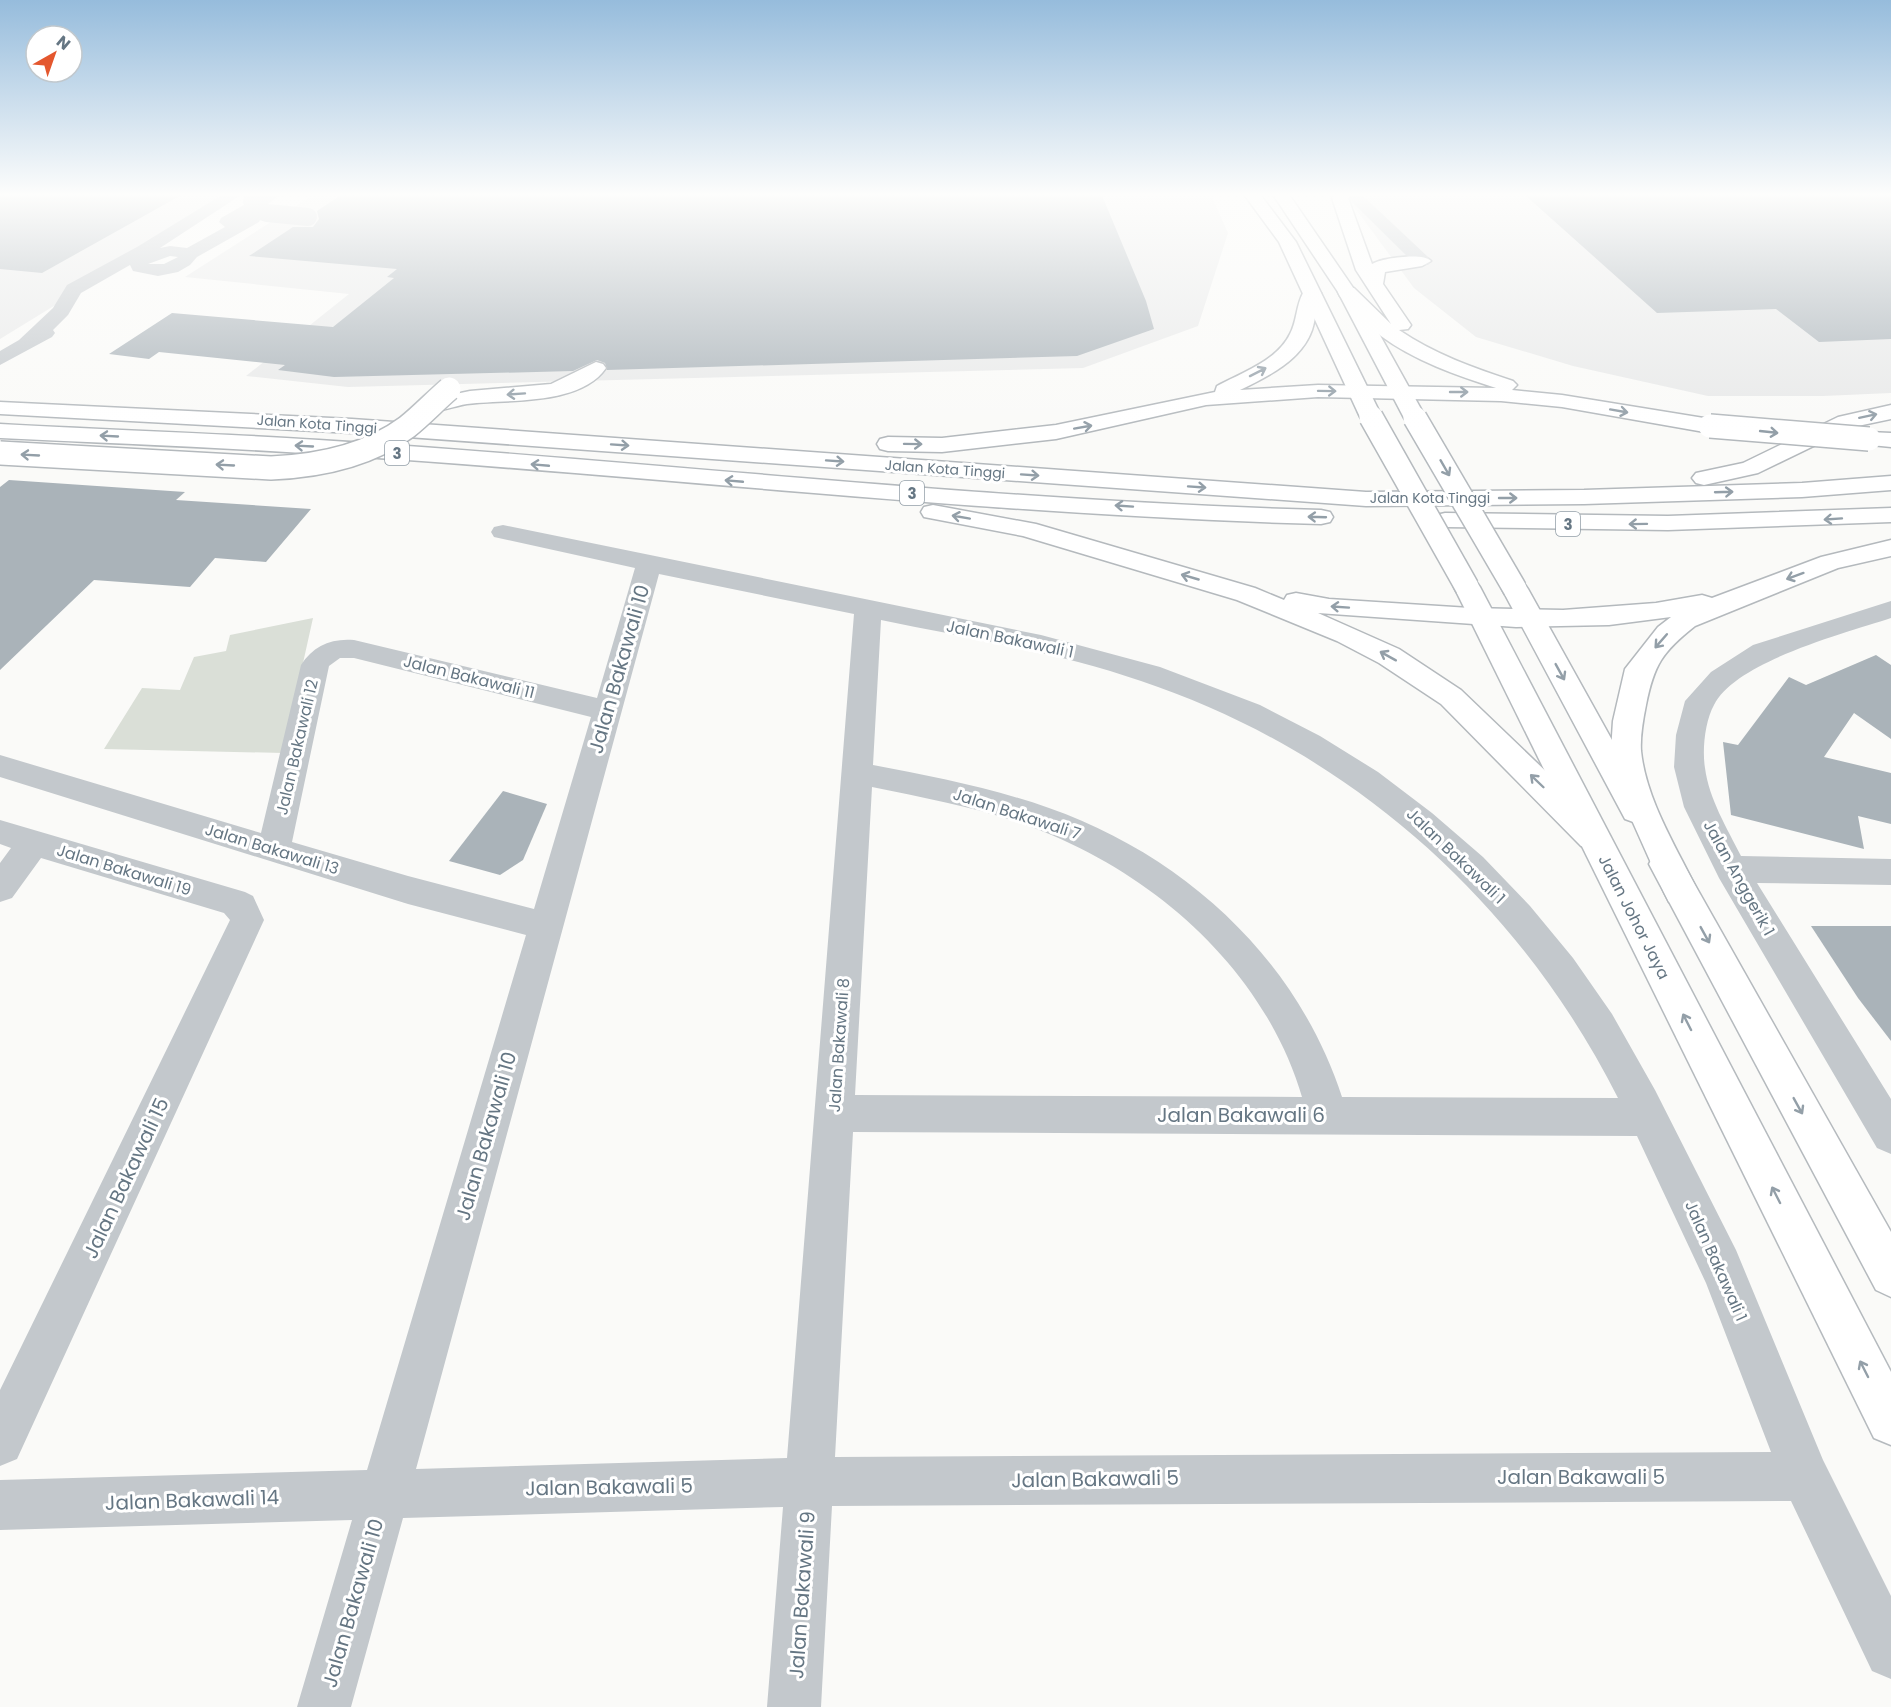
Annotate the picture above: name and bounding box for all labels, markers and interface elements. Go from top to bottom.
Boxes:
north arrow [24,24,84,84]
text: N [51,30,75,56]
one-way arrow [1249,366,1267,378]
one-way arrow [1317,385,1337,397]
one-way arrow [1448,387,1468,398]
one-way arrow [506,389,526,400]
one-way arrow [1609,406,1629,417]
street label: Jalan Kota Tinggi [256,410,378,438]
one-way arrow [1858,410,1877,421]
one-way arrow [1073,421,1092,432]
one-way arrow [1758,427,1778,438]
one-way arrow [100,431,120,442]
one-way arrow [902,439,922,450]
one-way arrow [610,440,629,451]
one-way arrow [294,441,314,452]
road number: 3 [385,441,409,465]
one-way arrow [21,449,41,460]
street label: Jalan Kota Tinggi [884,455,1006,483]
one-way arrow [825,456,845,467]
one-way arrow [1439,459,1451,476]
one-way arrow [215,460,235,471]
one-way arrow [531,460,550,471]
one-way arrow [1019,470,1039,481]
one-way arrow [725,475,745,486]
road number: 3 [900,481,924,505]
one-way arrow [1186,481,1206,492]
one-way arrow [1714,487,1734,498]
street label: Jalan Kota Tinggi [1370,488,1490,508]
one-way arrow [1498,492,1518,504]
one-way arrow [1115,501,1134,512]
one-way arrow [952,511,972,522]
one-way arrow [1307,511,1327,522]
road number: 3 [1556,512,1580,536]
one-way arrow [1823,514,1843,525]
one-way arrow [1628,518,1648,530]
one-way arrow [1181,571,1200,582]
one-way arrow [1786,571,1804,582]
street label: Jalan Bakawali 10 [582,581,656,757]
one-way arrow [1331,602,1350,613]
street label: Jalan Bakawali 1 [944,614,1076,664]
one-way arrow [1654,633,1668,648]
street label: Jalan Bakawali 11 [401,650,537,704]
one-way arrow [1380,650,1397,662]
one-way arrow [1554,663,1566,680]
street label: Jalan Bakawali 12 [270,677,324,817]
one-way arrow [1529,774,1544,789]
street label: Jalan Bakawali 7 [950,783,1084,846]
street label: Jalan Bakawali 1 [1401,803,1511,909]
street label: Jalan Anggerik 1 [1698,816,1780,940]
street label: Jalan Bakawali 13 [202,818,342,880]
street label: Jalan Bakawali 19 [54,839,194,901]
street label: Jalan Johor Jaya [1593,851,1675,983]
one-way arrow [1699,926,1711,943]
street label: Jalan Bakawali 8 [823,977,855,1113]
one-way arrow [1681,1013,1693,1031]
street label: Jalan Bakawali 10 [449,1048,523,1224]
street label: Jalan Bakawali 15 [76,1093,176,1263]
one-way arrow [1792,1097,1804,1114]
street label: Jalan Bakawali 6 [1157,1101,1325,1129]
one-way arrow [1770,1187,1781,1205]
street label: Jalan Bakawali 1 [1679,1197,1753,1325]
one-way arrow [1858,1361,1870,1379]
street label: Jalan Bakawali 5 [1497,1463,1665,1491]
street label: Jalan Bakawali 5 [1011,1464,1179,1494]
street label: Jalan Bakawali 5 [525,1472,693,1502]
street label: Jalan Bakawali 14 [104,1483,280,1517]
street label: Jalan Bakawali 9 [782,1510,822,1680]
street label: Jalan Bakawali 10 [316,1515,390,1691]

